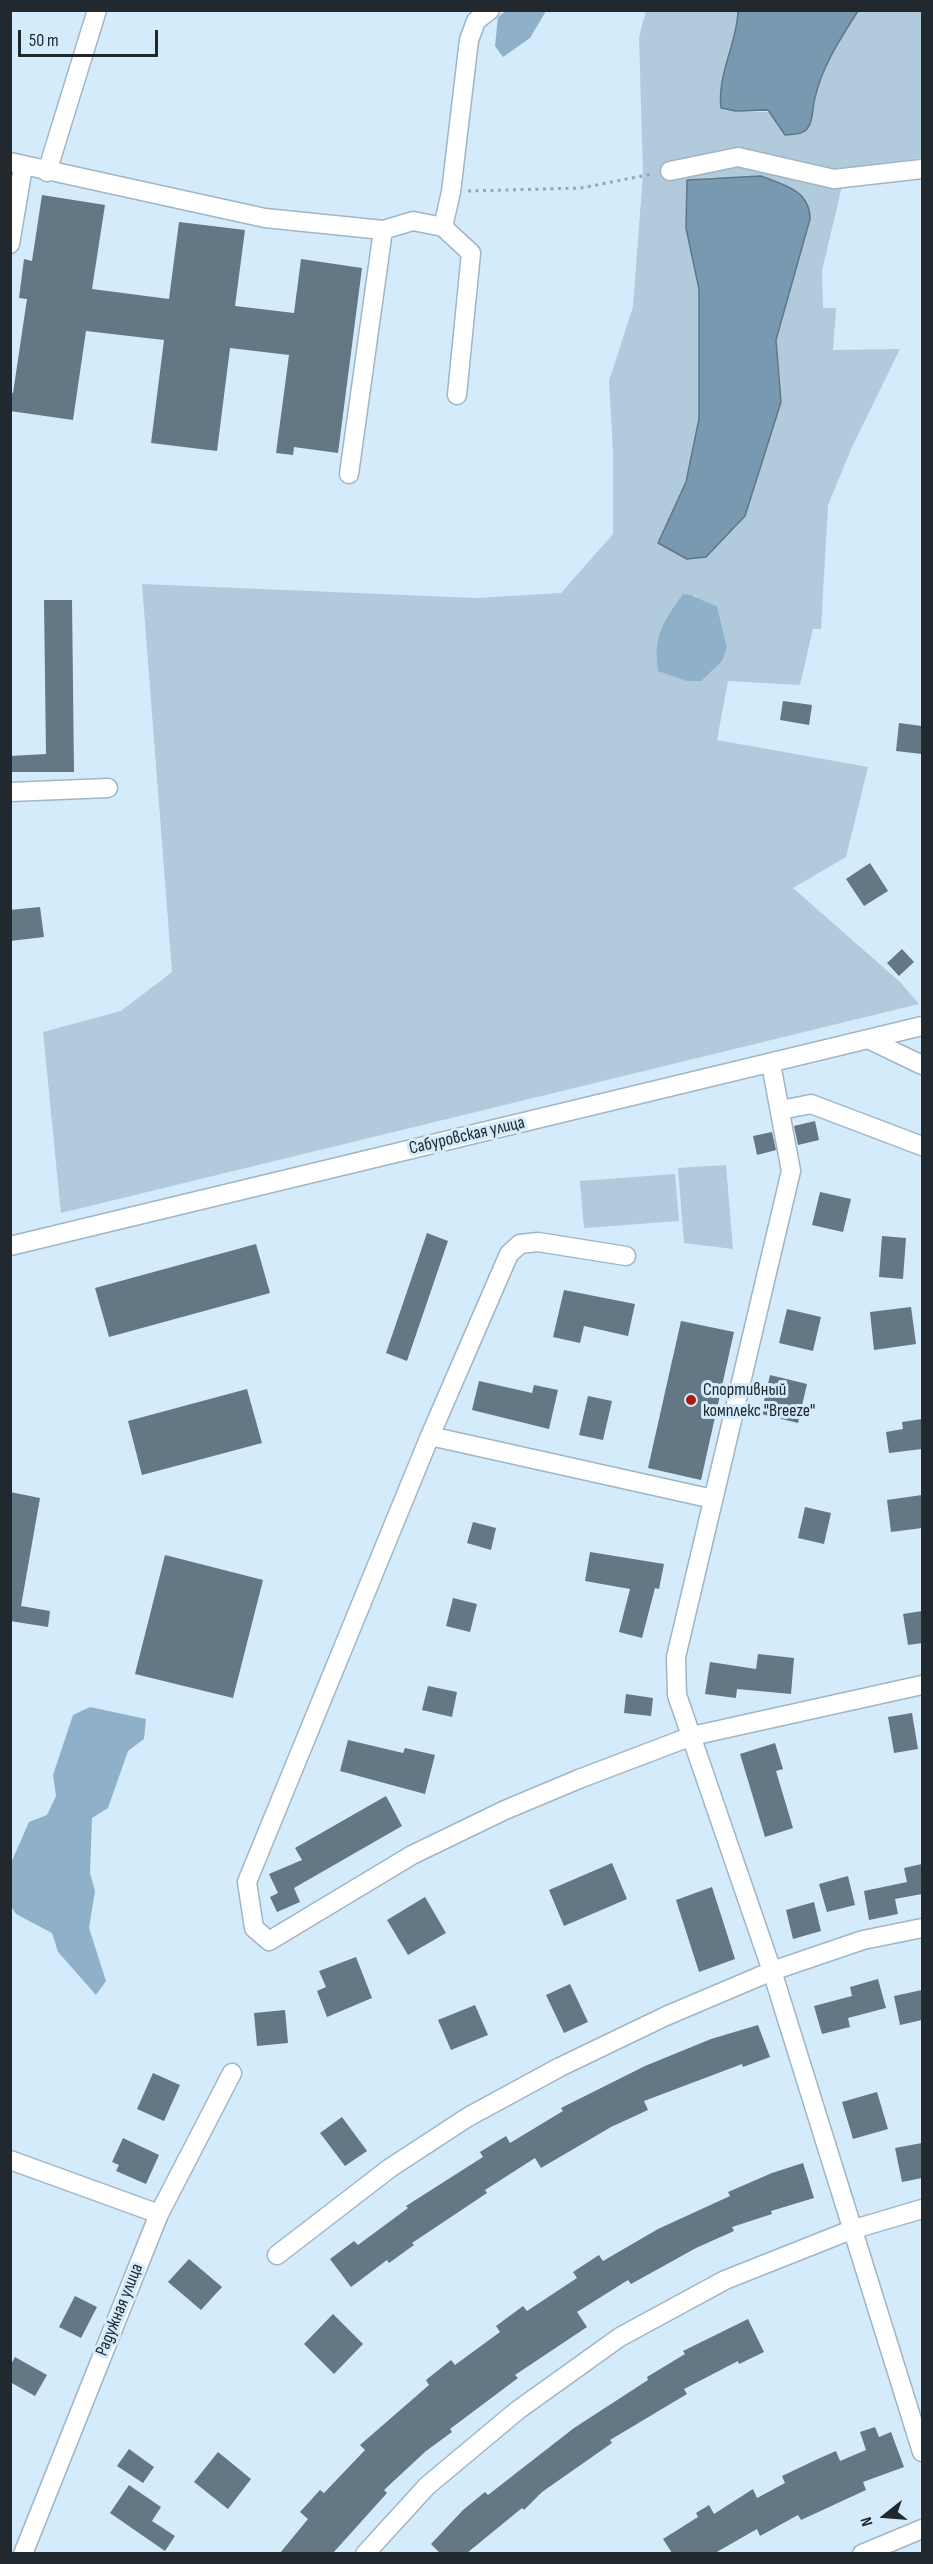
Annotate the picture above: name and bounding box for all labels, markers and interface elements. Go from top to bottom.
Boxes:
scale bar [21,18,160,56]
text: 50 m [29,30,59,51]
street label: Сабуровская улица [407,1112,527,1160]
place label: Спортивный комплекс "Breeze" [703,1379,815,1422]
marker: Спортивный комплекс "Breeze" [684,1393,698,1407]
street label: Радужная улица [92,2261,148,2359]
north arrow [855,2486,915,2546]
text: N [857,2515,878,2528]

